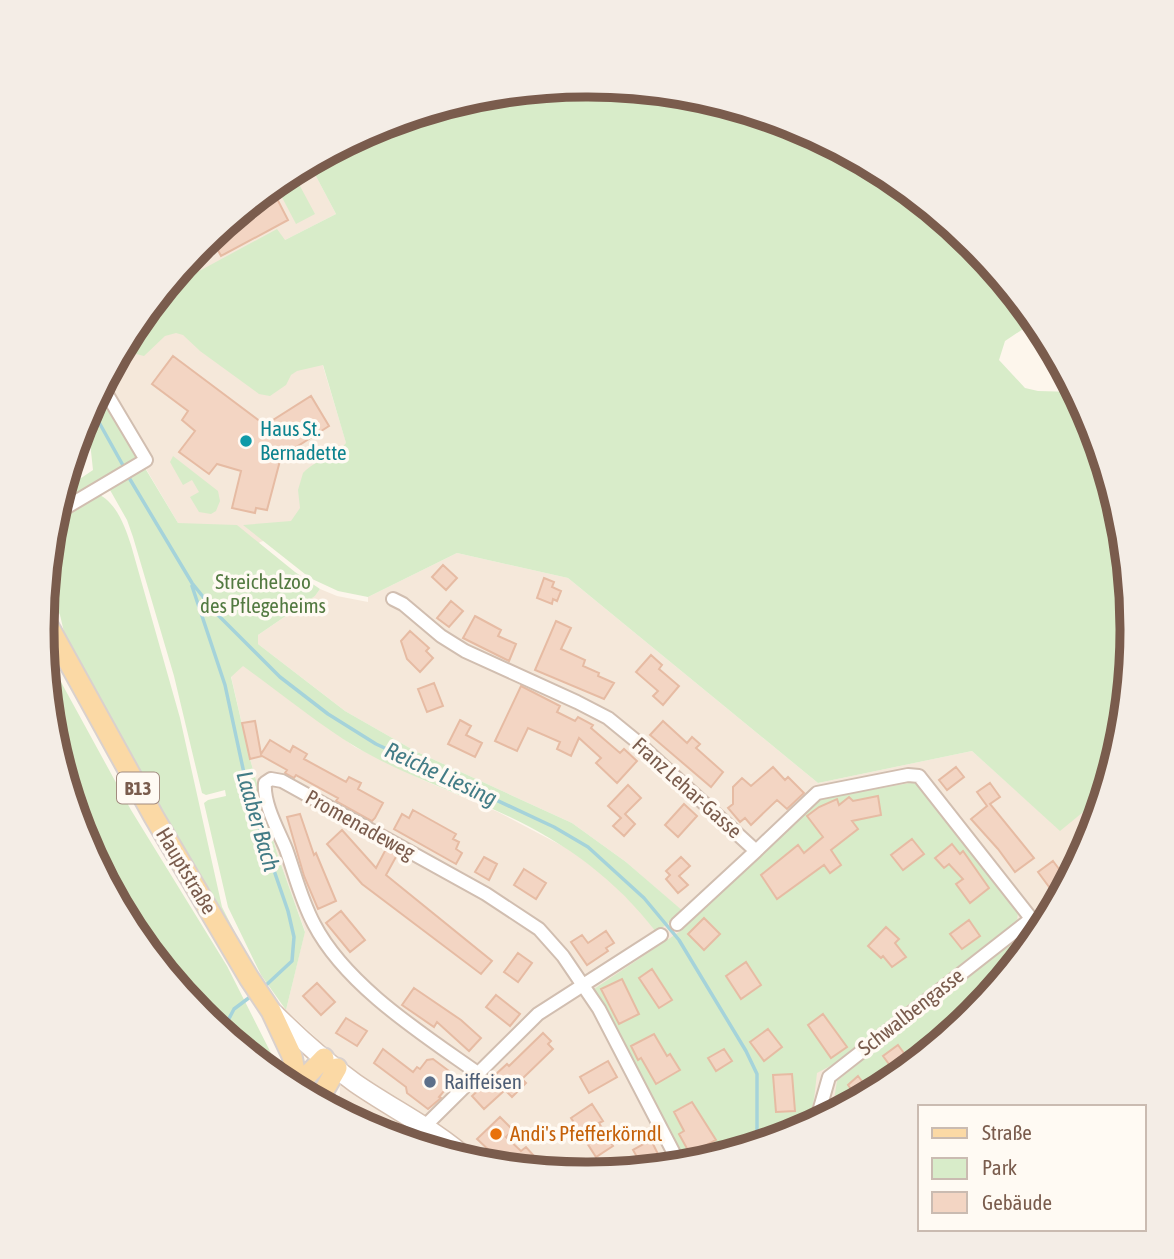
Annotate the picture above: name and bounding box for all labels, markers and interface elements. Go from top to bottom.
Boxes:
place label: Haus St. Bernadette [260,416,347,464]
marker: Haus St. Bernadette [238,433,254,449]
park label: Streichelzoo des Pflegeheims [200,569,326,617]
street label: Franz Lehar-Gasse [628,732,747,843]
water label: Reiche Liesing [381,737,501,811]
water label: Laaber Bach [231,768,285,874]
road number: B13 [117,772,159,804]
street label: Promenadeweg [302,784,419,864]
street label: Hauptstraße [152,823,222,918]
street label: Schwalbengasse [853,963,968,1060]
place label: Raiffeisen [444,1069,522,1093]
marker: Raiffeisen [422,1074,438,1090]
legend [918,1105,1146,1231]
text: Straße [982,1120,1032,1144]
place label: Andi's Pfefferkörndl [510,1121,663,1145]
marker: Andi's Pfefferkörndl [488,1126,504,1142]
text: Park [982,1155,1017,1179]
text: Gebäude [982,1190,1052,1214]

